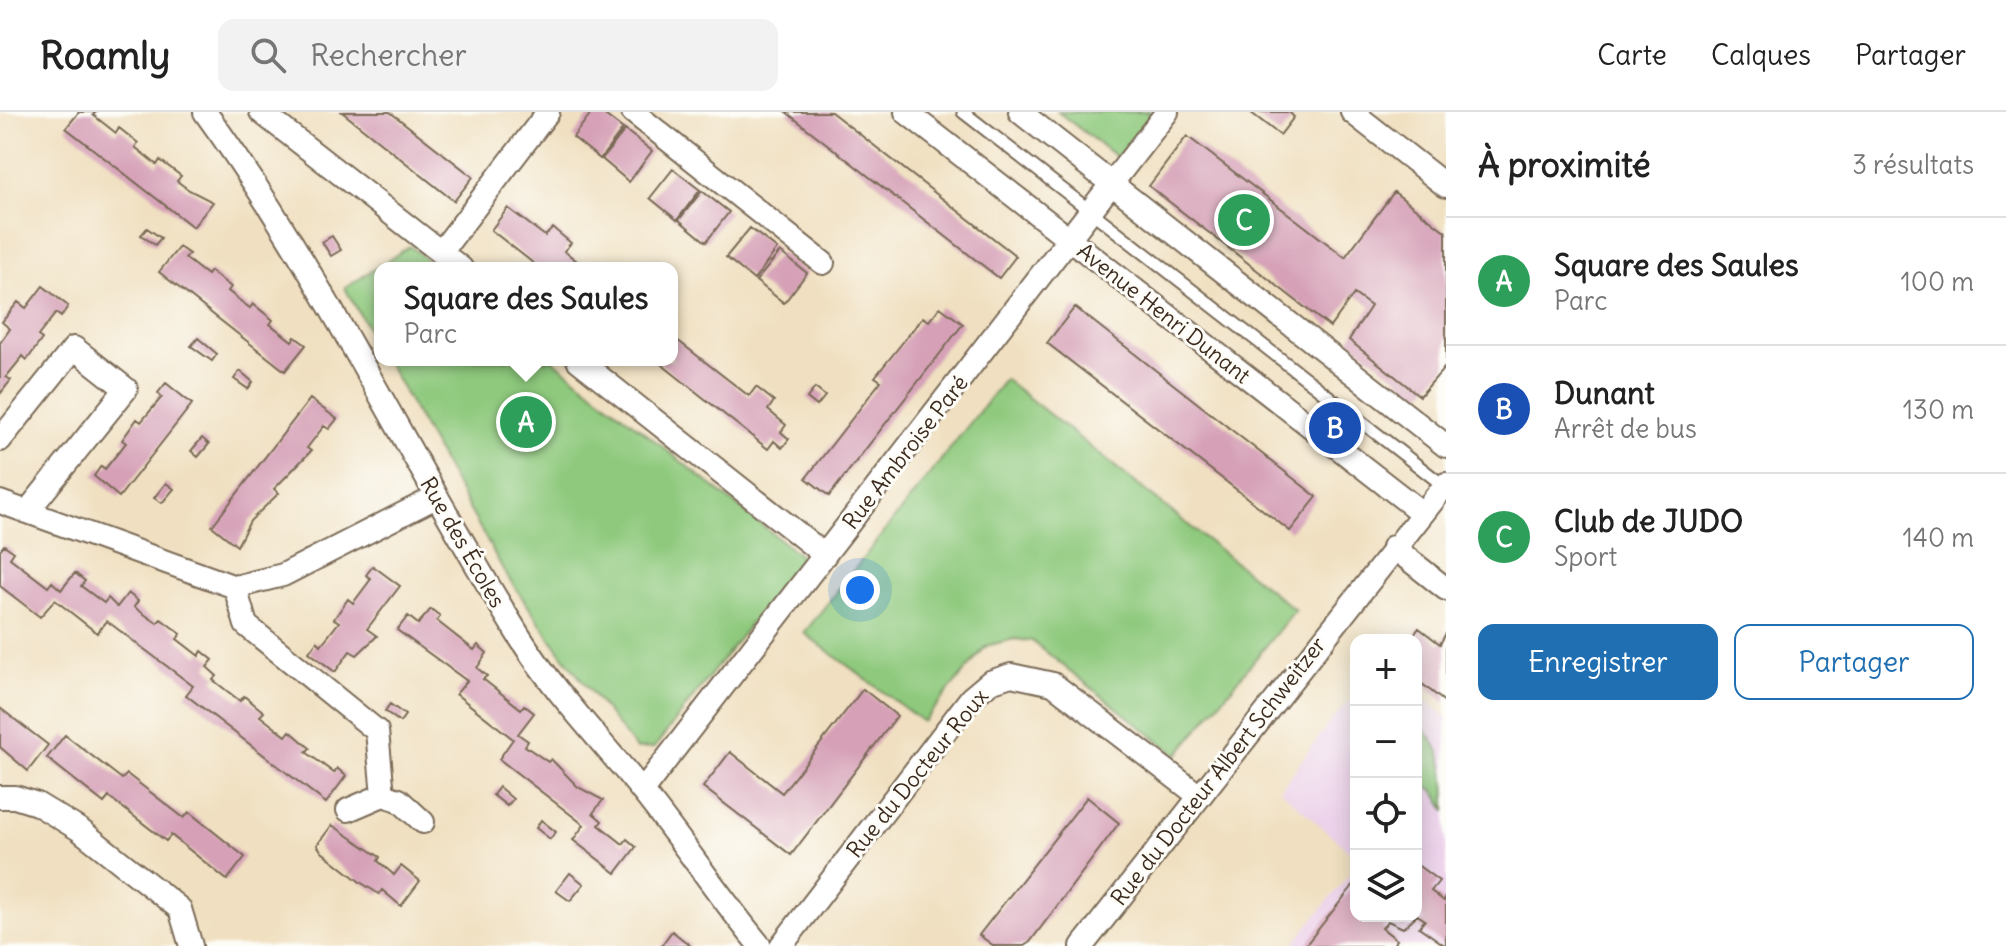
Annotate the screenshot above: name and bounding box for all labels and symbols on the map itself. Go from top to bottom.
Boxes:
pin: C [1218,190,1270,250]
street label: Avenue Henri Dunant [1072,237,1256,389]
street label: Rue Ambroise Paré [836,369,974,535]
pin: A [500,392,552,452]
pin: B [1309,398,1361,458]
street label: Rue des Écoles [414,472,512,612]
your location [840,570,880,610]
street label: Rue du Docteur Albert Schweitzer [1104,631,1332,911]
street label: Rue du Docteur Roux [840,683,994,863]

